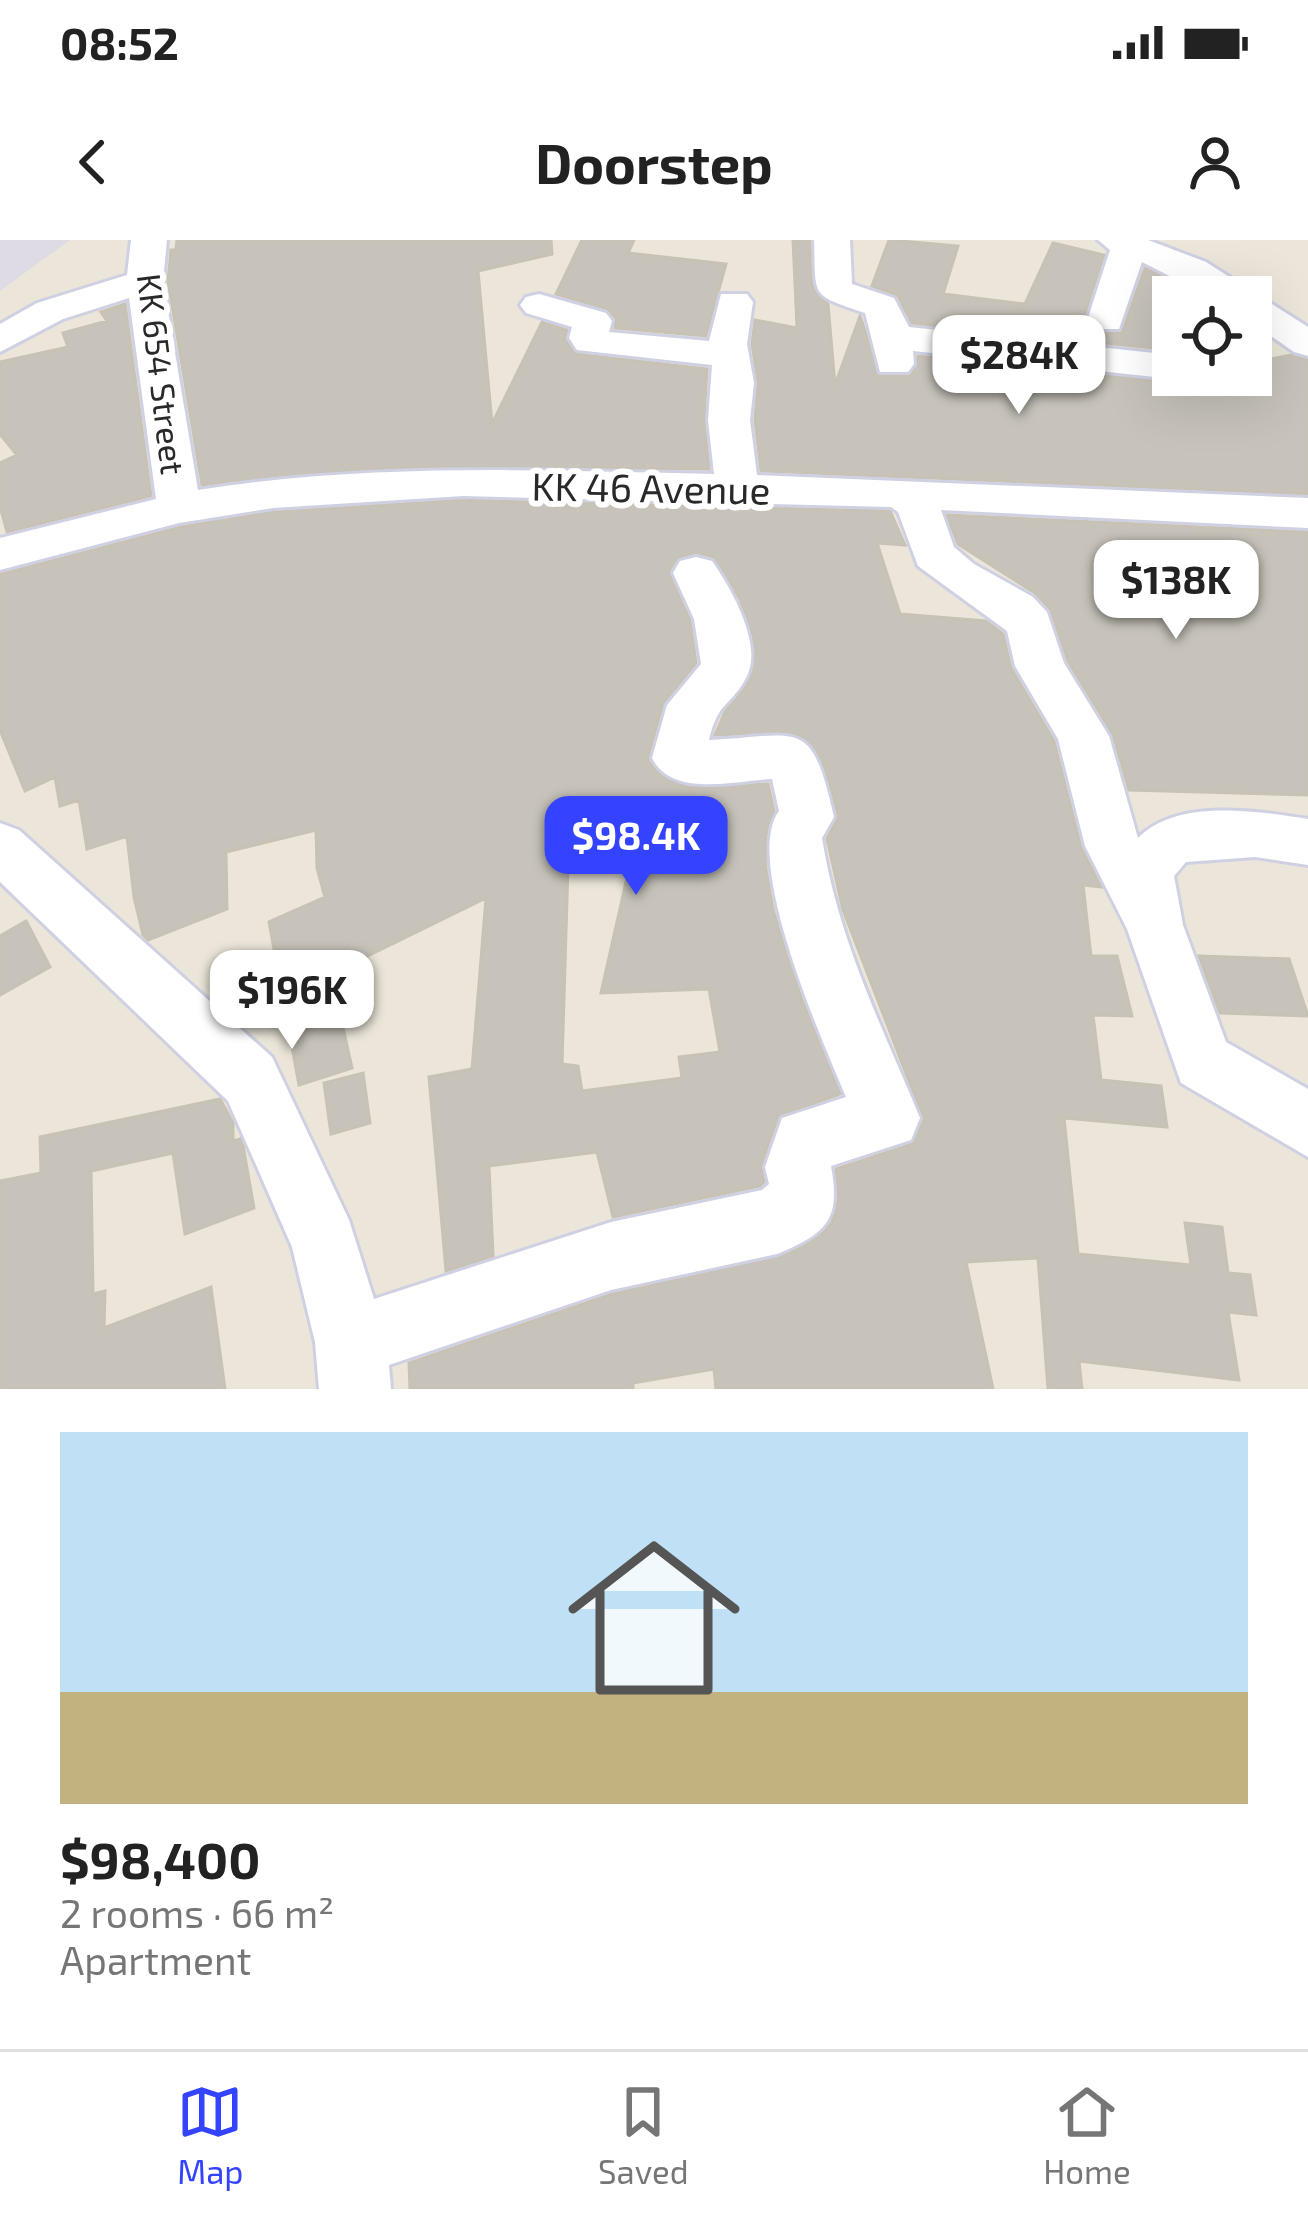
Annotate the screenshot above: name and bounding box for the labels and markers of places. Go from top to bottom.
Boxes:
pin: $284K [935,315,1103,417]
pin: $138K [1092,540,1260,642]
pin: $98.4K [538,796,734,898]
pin: $196K [208,950,376,1052]

